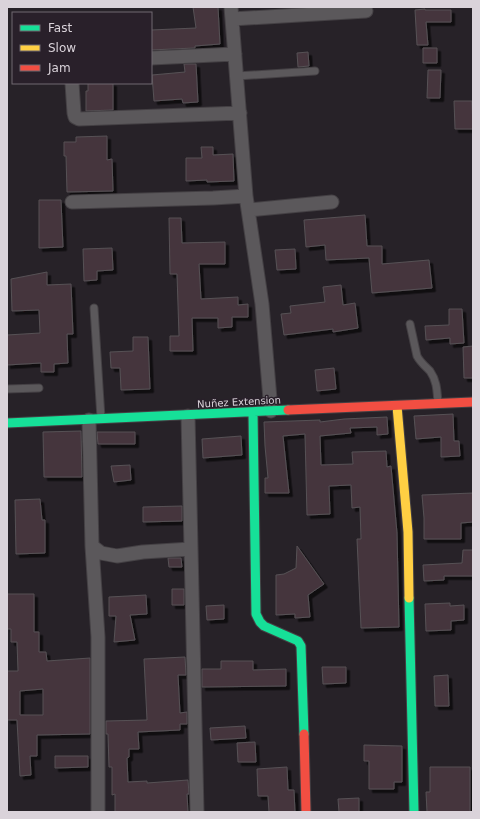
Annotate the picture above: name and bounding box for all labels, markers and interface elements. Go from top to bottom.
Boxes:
legend [12,12,152,84]
text: Fast [48,21,72,35]
text: Slow [48,41,76,55]
text: Jam [47,61,71,75]
street label: Nuñez Extension [197,394,281,410]

